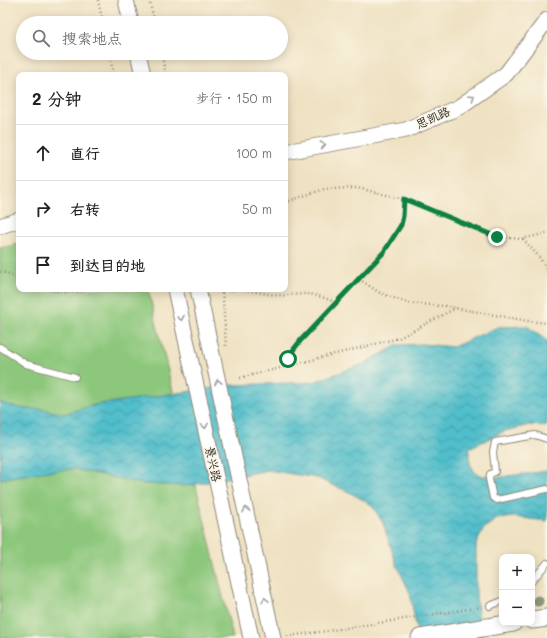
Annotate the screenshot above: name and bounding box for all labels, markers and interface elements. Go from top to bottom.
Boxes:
search box [16,16,288,60]
icon: search [30,27,52,49]
text: 搜索地点 [62,28,122,48]
text: 2 分钟 [32,87,82,109]
text: 步行 · 150 m [196,89,272,106]
one-way arrow [468,94,475,102]
street label: 思凯路 [413,102,452,132]
one-way arrow [320,141,326,149]
icon: ahead [32,142,54,164]
text: 直行 [70,143,100,163]
text: 100 m [236,144,272,161]
icon: right [32,198,54,220]
text: 右转 [70,199,100,219]
text: 50 m [242,200,272,217]
route end [488,228,506,246]
icon: arrive [32,254,54,276]
text: 到达目的地 [70,255,145,275]
one-way arrow [177,315,185,321]
route start [279,350,297,368]
one-way arrow [215,379,223,386]
one-way arrow [200,423,208,430]
street label: 景兴路 [202,445,226,483]
one-way arrow [242,506,250,513]
map controls [499,554,535,626]
button: + [499,554,535,590]
button: − [499,590,535,626]
one-way arrow [262,597,270,603]

